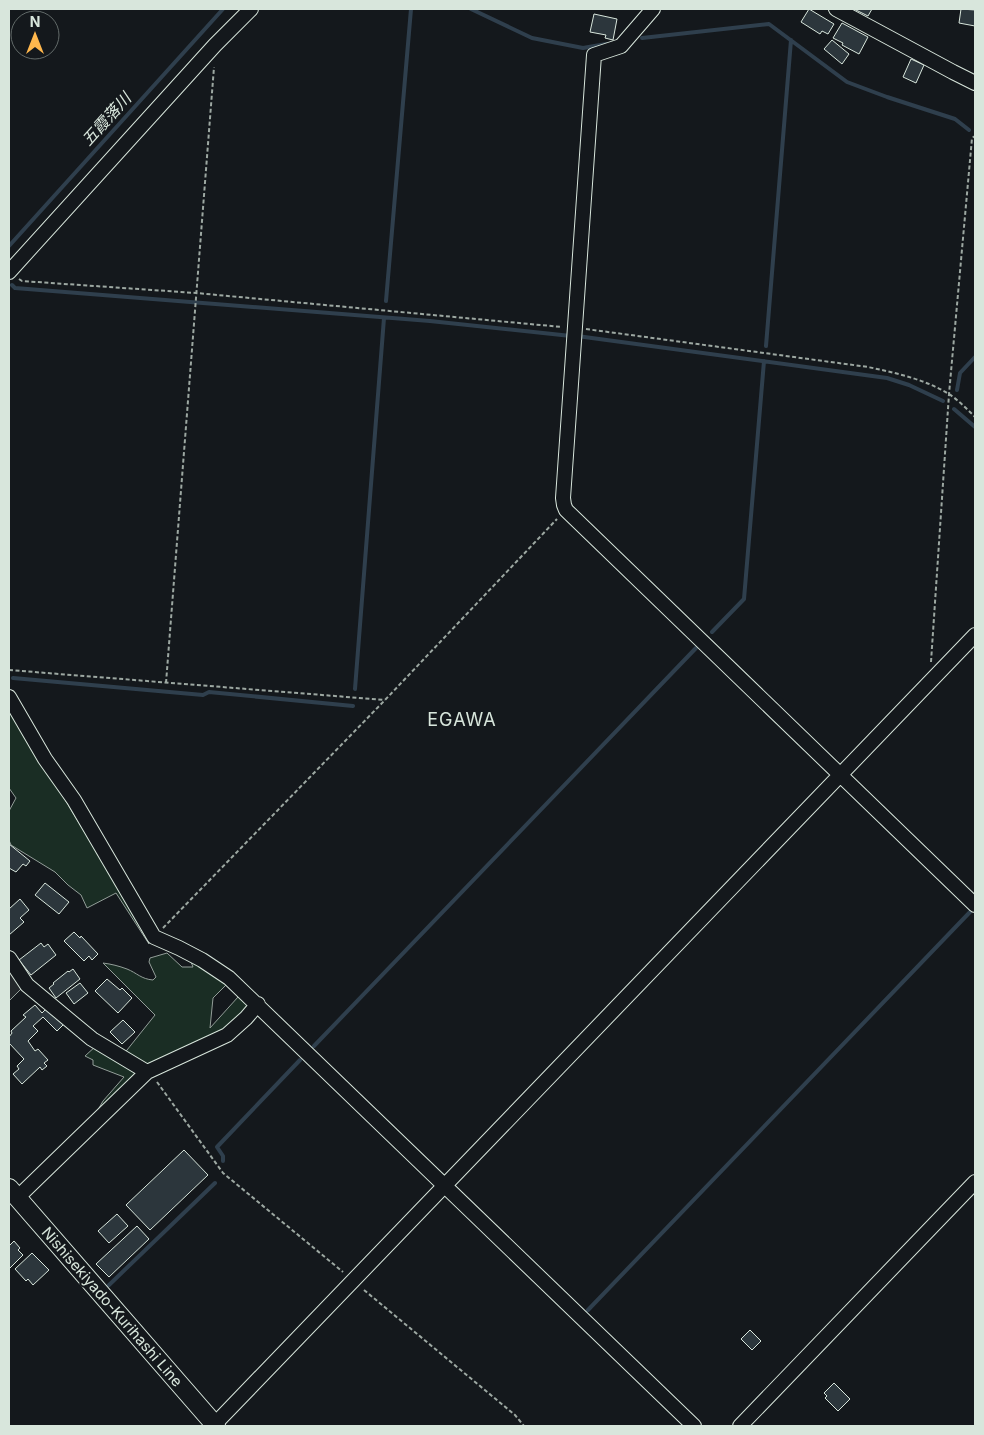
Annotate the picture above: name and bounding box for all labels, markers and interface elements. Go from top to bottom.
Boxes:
north arrow [10,10,60,60]
text: N [30,13,40,30]
water label: 五霞落川 [77,87,136,149]
district label: EGAWA [427,709,497,730]
street label: Nishisekiyado-Kurihashi Line [38,1223,187,1390]

